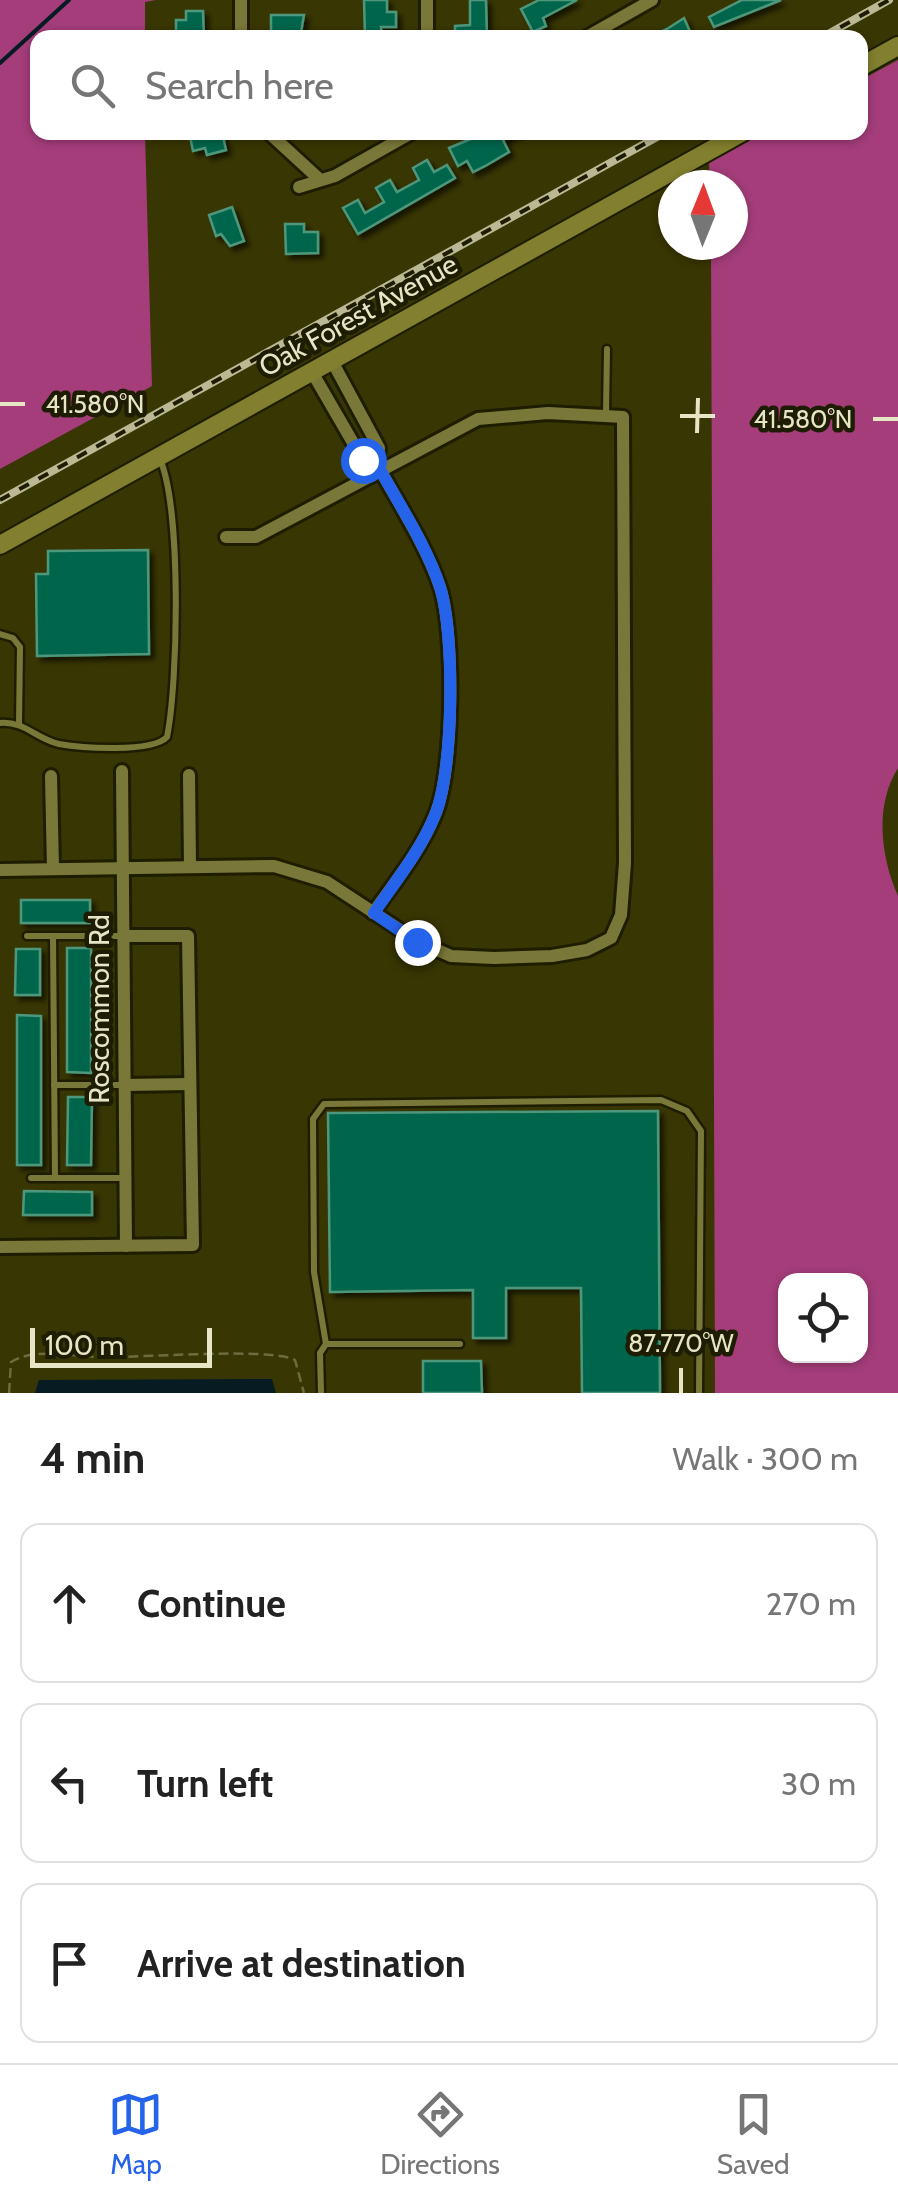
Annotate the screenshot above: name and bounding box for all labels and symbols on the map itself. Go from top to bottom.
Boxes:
north arrow [658,170,748,260]
street label: Oak Forest Avenue [253,246,463,384]
text: 41.580°N [46,389,144,419]
text: 41.580°N [754,404,852,434]
route start [341,438,387,484]
street label: Roscommon Rd [82,914,116,1104]
route end [395,920,441,966]
scale bar [30,1323,212,1368]
text: 87.770°W [628,1328,734,1358]

